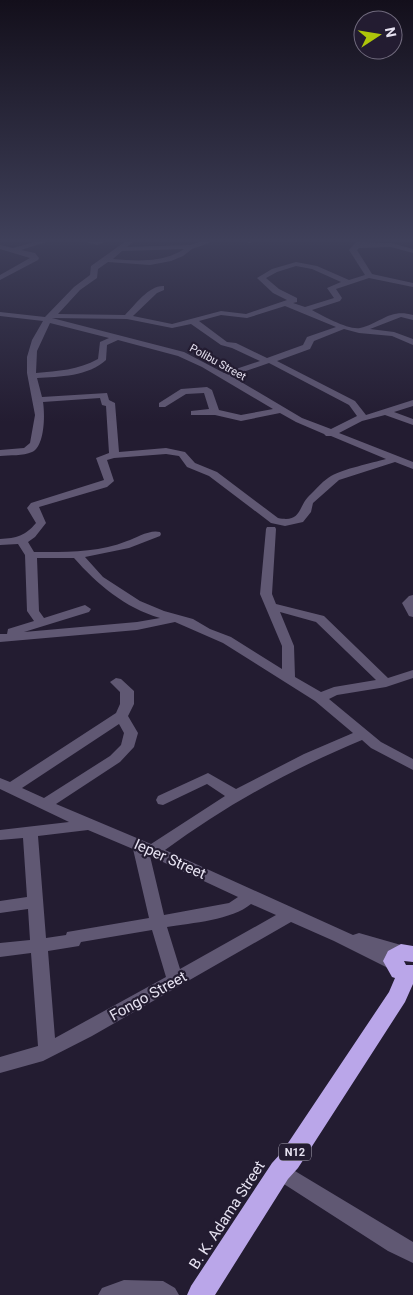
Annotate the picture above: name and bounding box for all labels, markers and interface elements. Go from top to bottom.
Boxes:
north arrow [353,10,403,60]
text: N [382,26,400,39]
street label: Polibu Street [187,342,249,383]
street label: Ieper Street [131,835,209,883]
street label: Fongo Street [106,967,190,1025]
road number: N12 [279,1144,311,1160]
street label: B. K. Adama Street [185,1158,269,1272]

